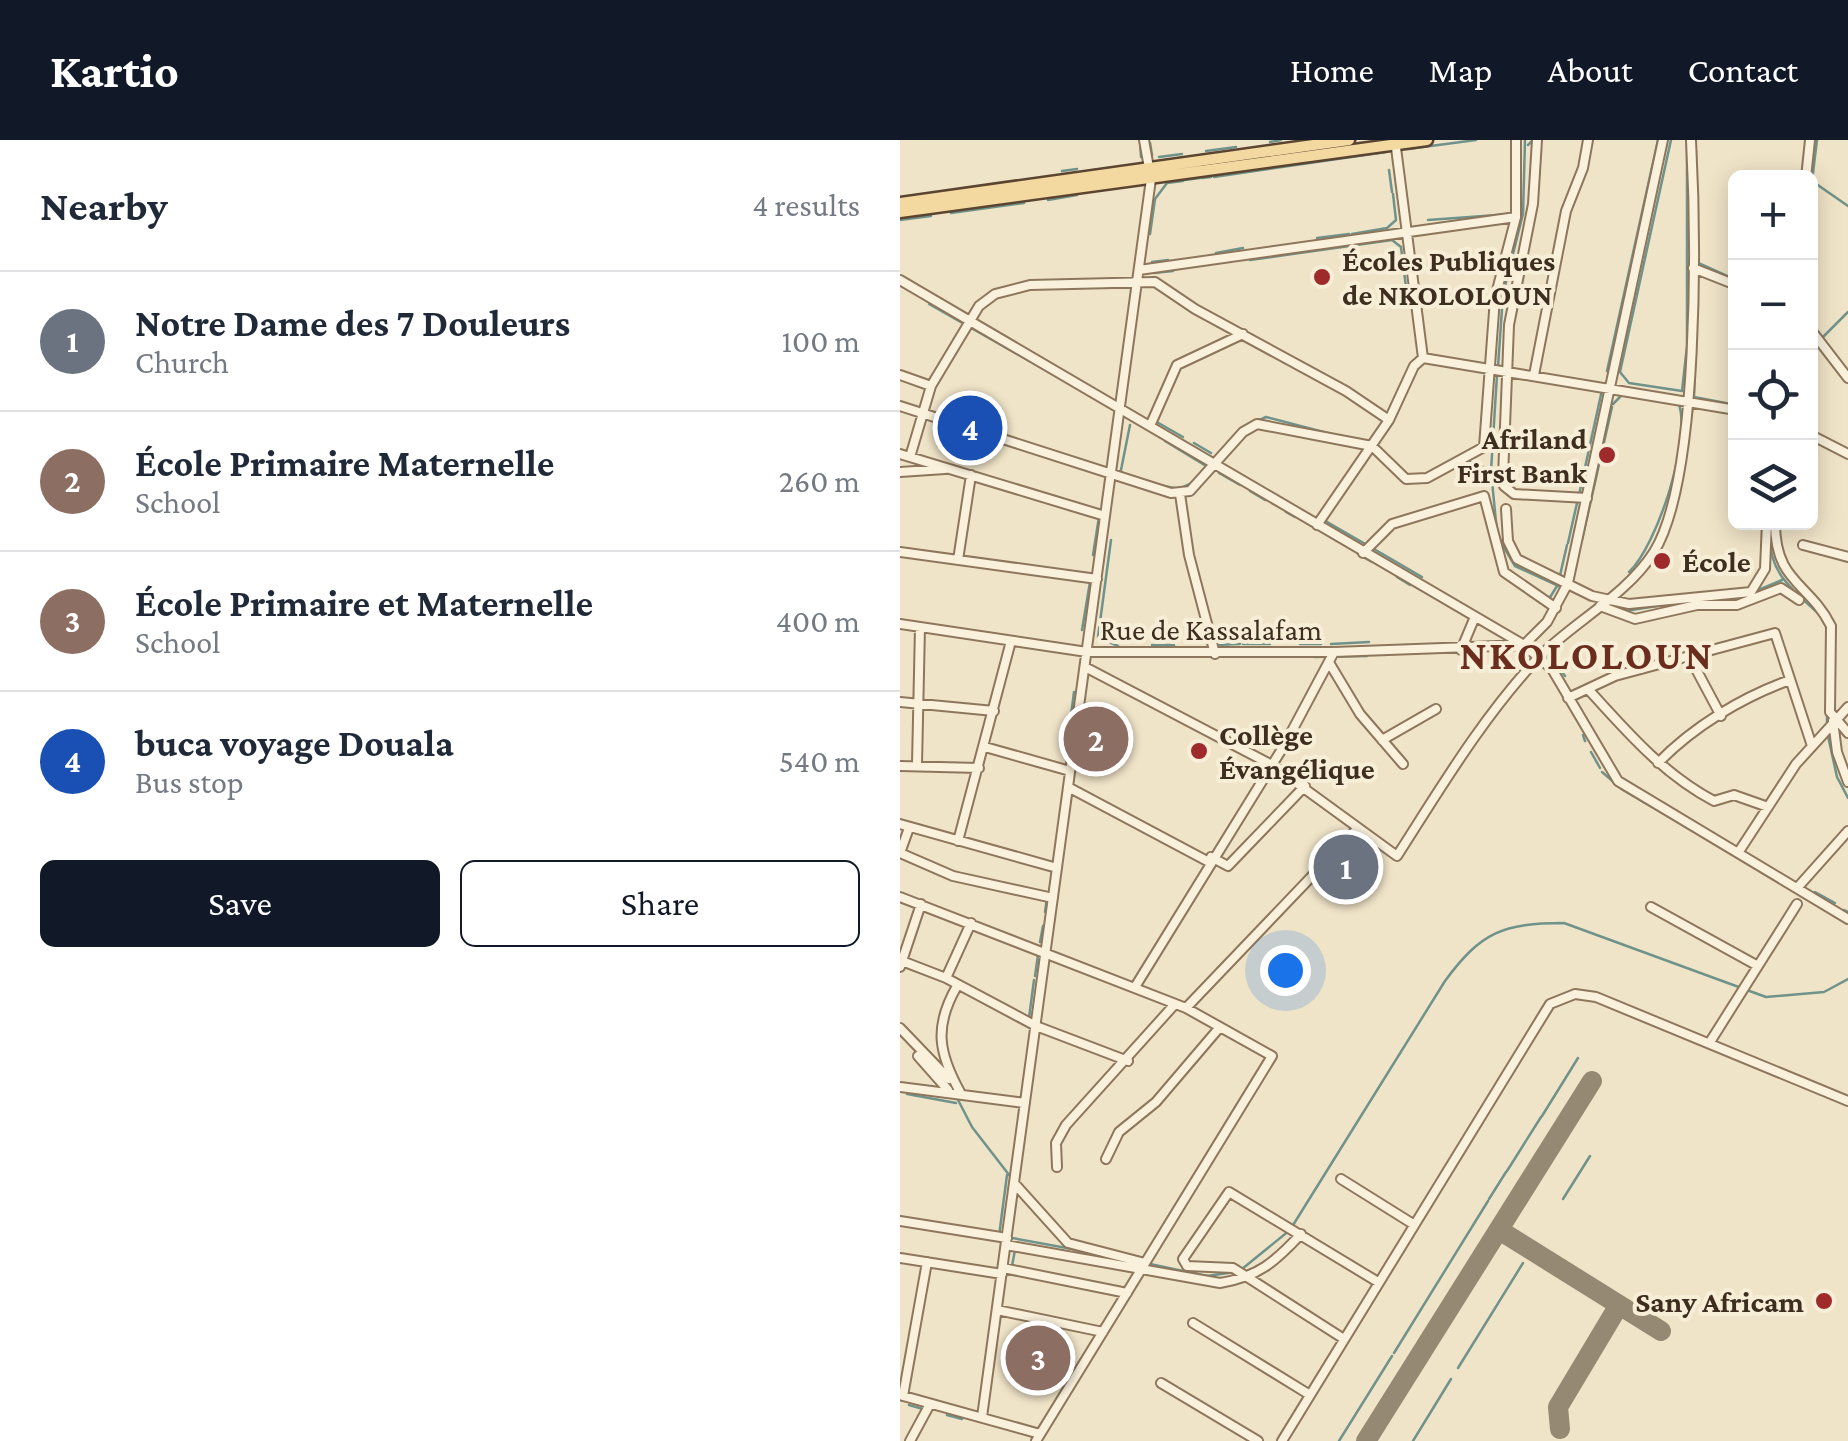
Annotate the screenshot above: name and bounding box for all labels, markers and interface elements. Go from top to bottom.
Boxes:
text: Kartio [50,44,179,97]
text: Home [1290,51,1374,90]
text: Map [1429,51,1492,90]
text: About [1547,51,1633,90]
text: Contact [1688,51,1798,90]
map controls [1728,170,1818,530]
button: + [1728,170,1818,260]
text: Nearby [40,182,168,229]
text: 4 results [752,187,860,223]
place label: Écoles Publiques de NKOLOLOUN [1342,244,1555,311]
button: − [1728,260,1818,350]
marker: Écoles Publiques de NKOLOLOUN [1311,266,1333,288]
text: Notre Dame des 7 Douleurs [135,302,570,344]
text: 1 [67,323,78,359]
text: 100 m [781,323,860,359]
text: Church [135,344,229,380]
button: locate [1728,350,1818,440]
pin: 4 [938,390,1002,466]
place label: Afriland First Bank [1457,422,1588,489]
button: layers [1728,440,1818,530]
text: École Primaire Maternelle [135,442,554,484]
marker: Afriland First Bank [1596,444,1618,466]
text: 2 [64,463,81,499]
text: 260 m [779,463,860,499]
text: School [135,484,220,520]
place label: École [1682,545,1751,578]
marker: École [1651,550,1673,572]
text: École Primaire et Maternelle [135,582,593,624]
text: 3 [65,603,80,639]
text: 400 m [776,603,860,639]
street label: Rue de Kassalafam [1100,613,1322,646]
text: School [135,624,220,660]
district label: NKOLOLOUN [1460,633,1714,678]
pin: 2 [1064,702,1128,776]
place label: Collège Évangélique [1219,718,1375,785]
text: buca voyage Douala [135,722,454,764]
marker: Collège Évangélique [1188,740,1210,762]
text: 4 [64,743,81,779]
text: 540 m [779,743,860,779]
text: Bus stop [135,764,244,800]
pin: 1 [1314,830,1378,904]
button: Save [40,860,440,947]
button: Share [460,860,860,947]
your location [1260,945,1311,996]
place label: Sany Africam [1635,1285,1805,1318]
marker: Sany Africam [1813,1290,1835,1312]
pin: 3 [1006,1320,1070,1396]

